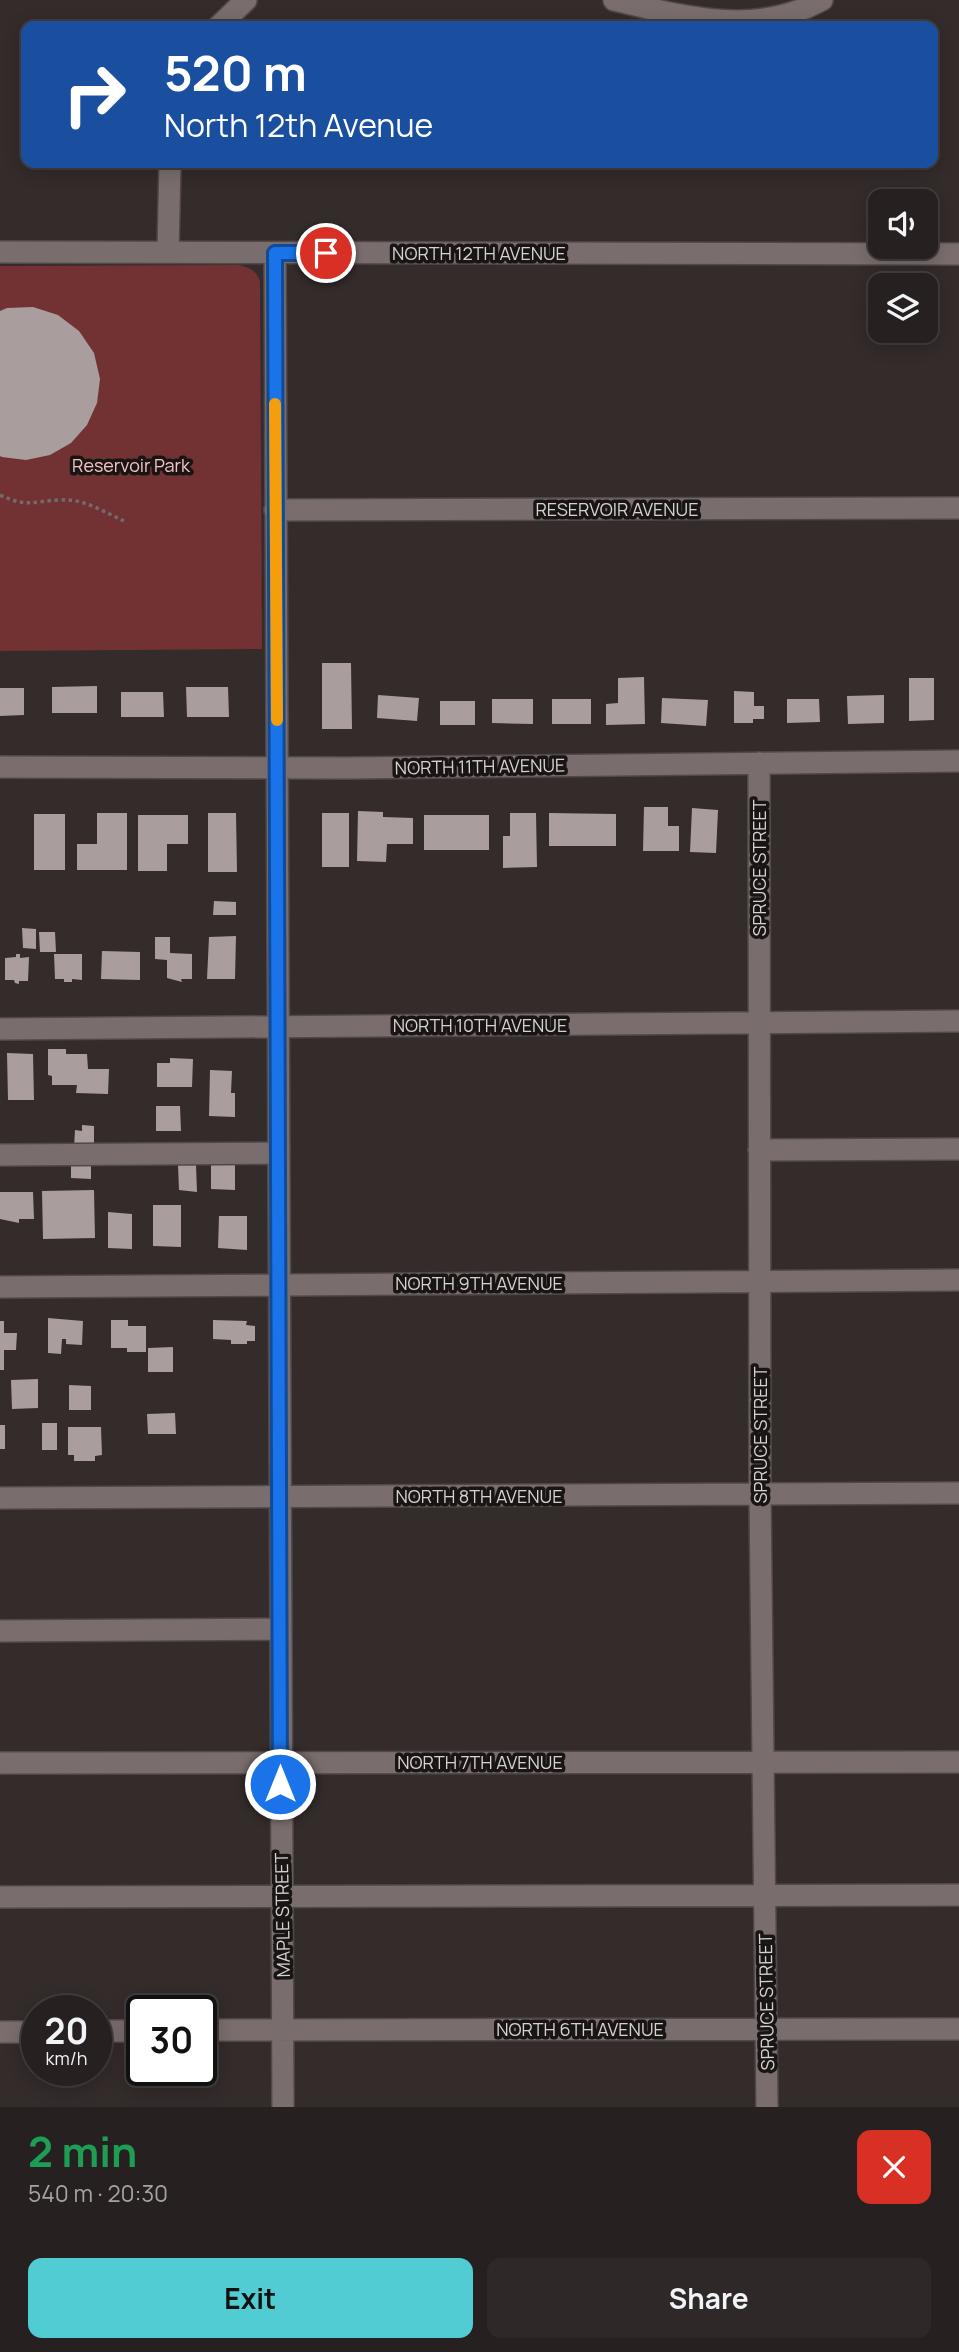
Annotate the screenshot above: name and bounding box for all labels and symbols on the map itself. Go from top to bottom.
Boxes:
pin [296,223,356,283]
street label: NORTH 12TH AVENUE [392,241,566,265]
park label: Reservoir Park [72,453,191,477]
street label: RESERVOIR AVENUE [536,497,699,521]
street label: NORTH 11TH AVENUE [395,753,565,779]
street label: SPRUCE STREET [747,799,771,937]
street label: NORTH 10TH AVENUE [393,1013,567,1037]
street label: NORTH 9TH AVENUE [395,1271,563,1295]
street label: SPRUCE STREET [748,1366,772,1504]
street label: NORTH 8TH AVENUE [396,1484,562,1508]
position arrow [243,1747,317,1821]
street label: NORTH 7TH AVENUE [397,1750,563,1774]
street label: MAPLE STREET [269,1852,295,1978]
street label: SPRUCE STREET [753,1933,779,2071]
speed limit sign: 30 [126,1995,217,2086]
street label: NORTH 6TH AVENUE [496,2017,664,2041]

